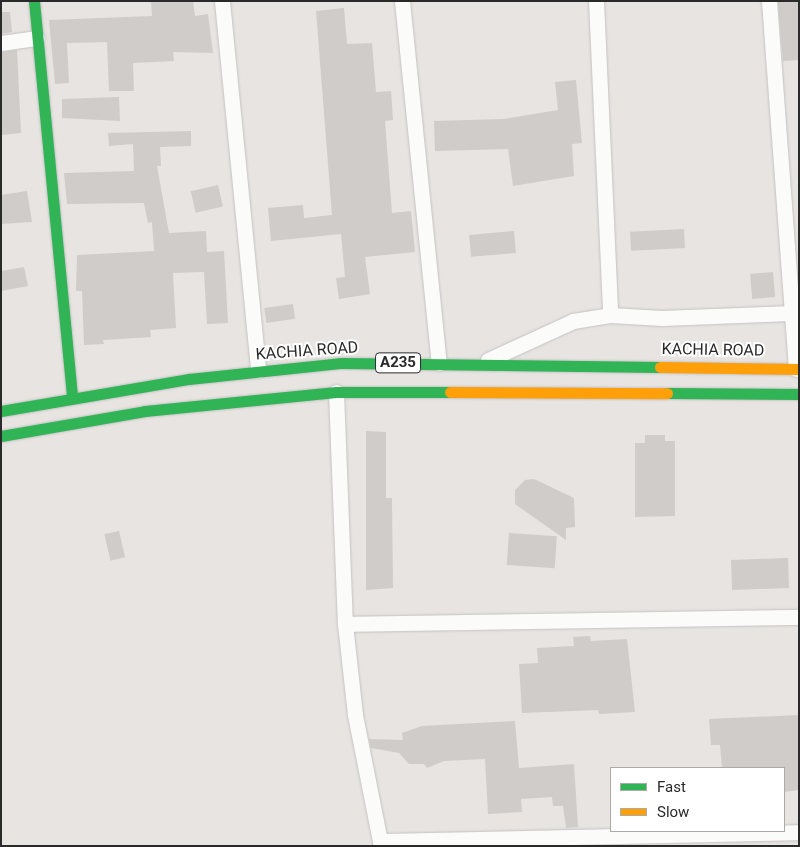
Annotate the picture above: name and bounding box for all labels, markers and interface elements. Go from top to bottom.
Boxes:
street label: KACHIA ROAD [255,338,359,364]
street label: KACHIA ROAD [661,340,765,360]
road number: A235 [374,350,422,376]
legend [610,767,785,832]
text: Fast [657,778,686,796]
text: Slow [657,803,689,821]

